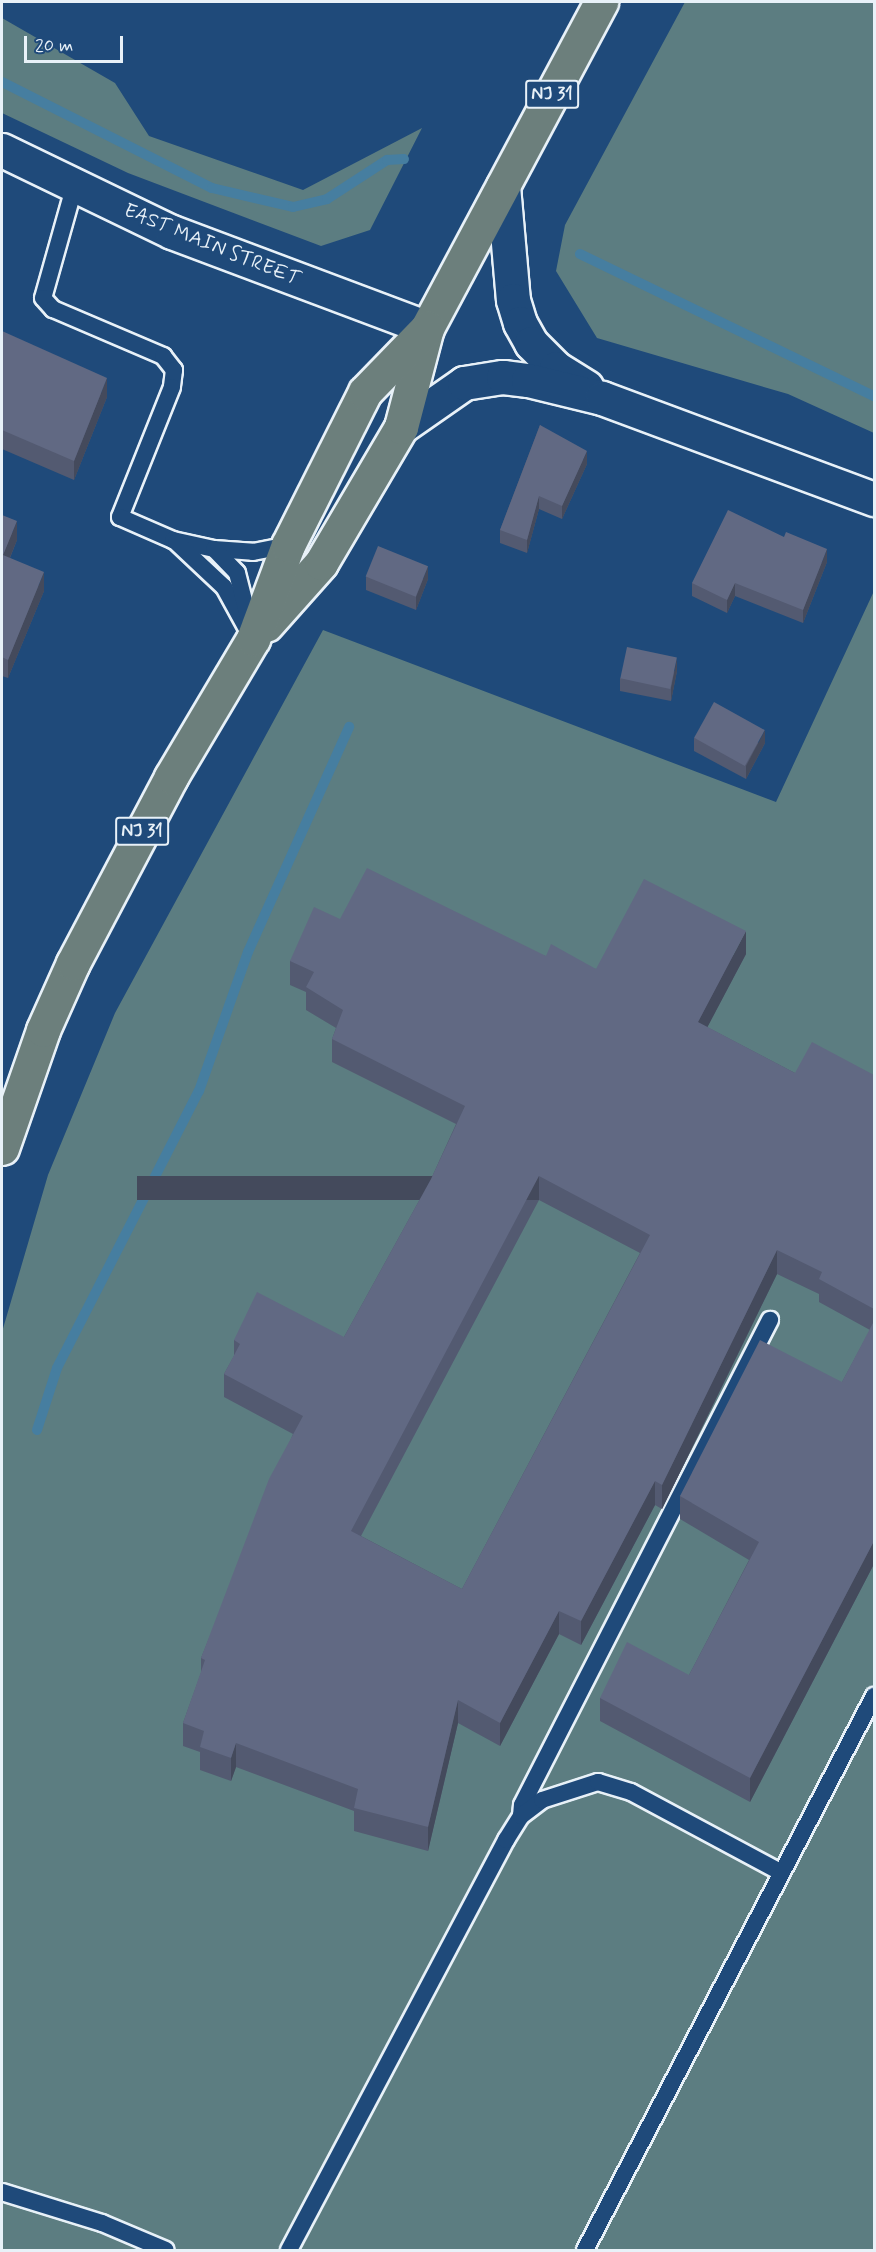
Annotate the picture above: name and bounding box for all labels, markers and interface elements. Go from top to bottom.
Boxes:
scale bar [27,24,126,62]
text: 20 m [35,34,73,58]
road number: NJ 31 [525,79,579,109]
street label: EAST MAIN STREET [119,198,305,292]
road number: NJ 31 [115,816,169,846]

